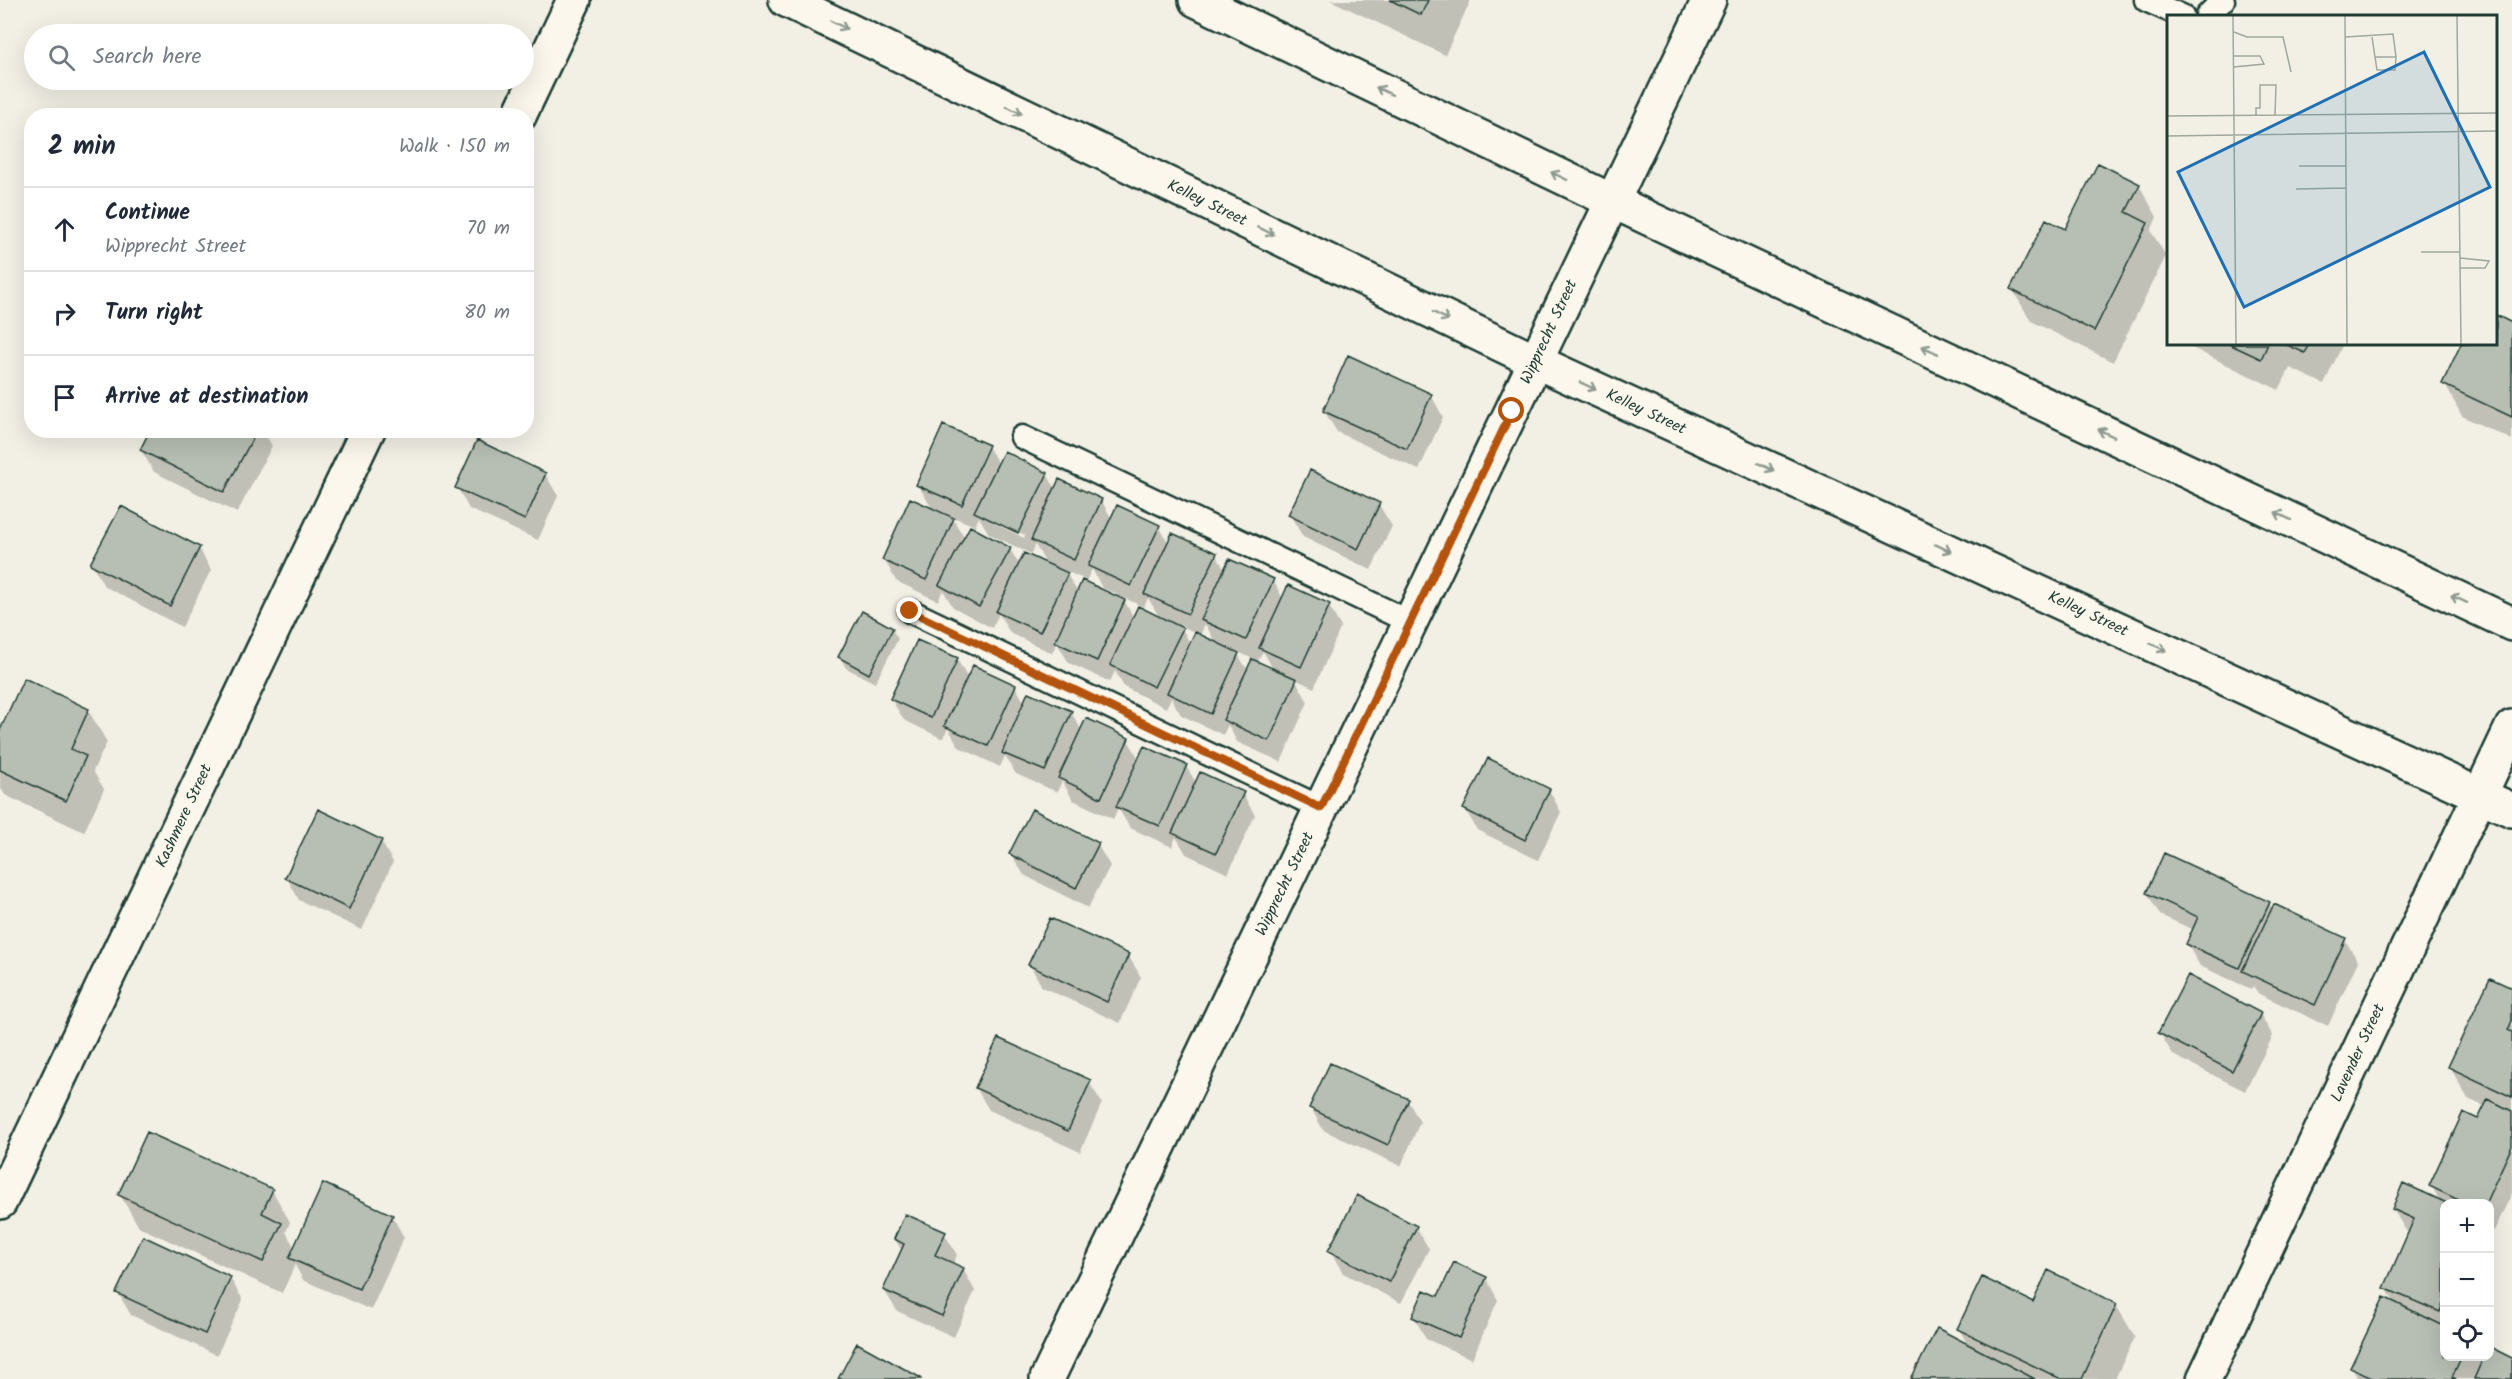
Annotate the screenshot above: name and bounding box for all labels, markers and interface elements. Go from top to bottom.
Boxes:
inset map [2167,15,2497,345]
one-way arrow [829,20,847,32]
search box [24,24,534,90]
text: Search here [93,40,201,75]
icon: search [45,41,78,74]
one-way arrow [1375,84,1393,96]
one-way arrow [1005,105,1023,117]
text: 2 min [48,126,116,168]
text: Walk · 150 m [399,131,510,163]
one-way arrow [1551,169,1569,181]
street label: Kelley Street [1163,173,1252,233]
text: Continue [105,196,190,231]
icon: ahead [48,213,81,246]
text: 70 m [467,213,510,245]
one-way arrow [1256,226,1274,238]
text: Wipprecht Street [105,231,246,263]
street label: Wipprecht Street [1514,275,1585,388]
text: Turn right [105,296,203,331]
icon: right [48,297,81,330]
text: 80 m [464,297,510,329]
one-way arrow [1432,310,1450,322]
one-way arrow [1921,344,1939,356]
text: Arrive at destination [105,380,308,415]
one-way arrow [1579,380,1597,392]
icon: arrive [48,381,81,414]
street label: Kelley Street [1602,382,1691,442]
route start [1498,397,1524,423]
one-way arrow [2098,427,2116,439]
one-way arrow [1756,461,1774,473]
one-way arrow [2274,510,2292,522]
one-way arrow [1933,543,1952,554]
street label: Kelley Street [2044,584,2133,644]
one-way arrow [2451,593,2469,605]
route end [896,597,922,623]
one-way arrow [2149,641,2167,653]
street label: Kashmere Street [149,759,219,872]
street label: Wipprecht Street [1249,827,1321,940]
street label: Lavender Street [2324,999,2392,1106]
map controls [2440,1199,2494,1361]
button: + [2440,1199,2494,1253]
button: − [2440,1253,2494,1307]
button: locate [2440,1307,2494,1361]

